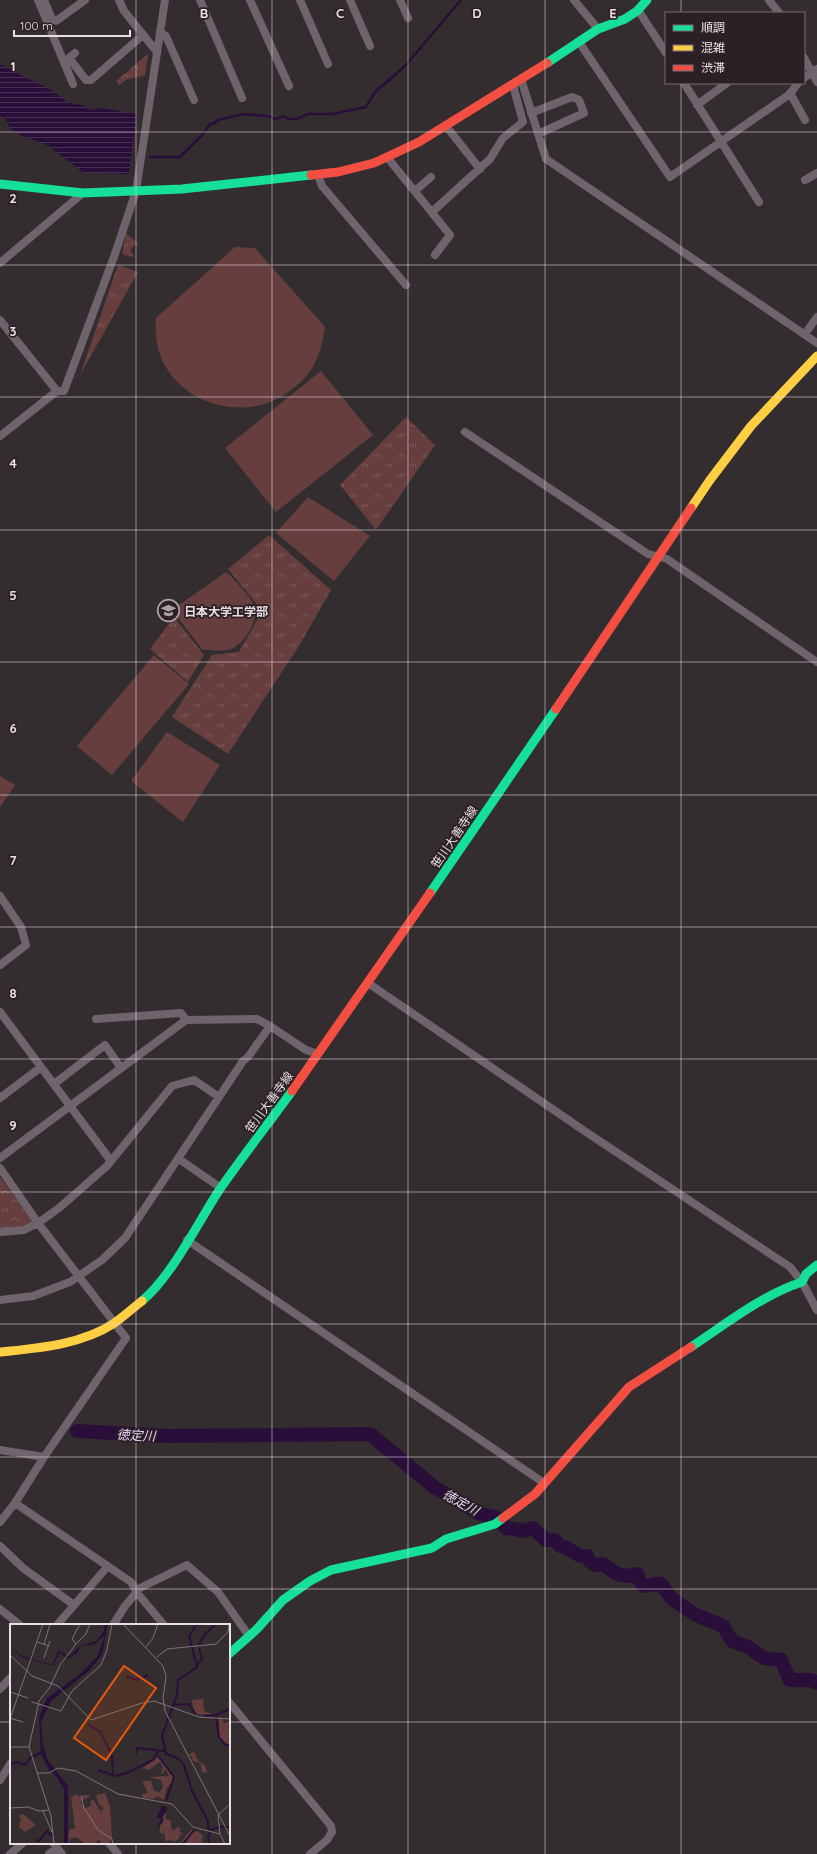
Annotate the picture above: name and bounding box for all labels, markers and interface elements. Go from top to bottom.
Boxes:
text: B [200,5,208,21]
text: C [336,5,344,21]
text: D [472,5,482,21]
text: E [609,5,617,21]
scale bar [14,12,130,38]
legend [665,12,805,84]
text: 100 m [20,18,53,33]
text: 順調 [701,20,725,35]
text: 混雑 [701,40,725,55]
text: 1 [10,58,16,74]
text: 渋滞 [701,60,725,75]
text: 2 [9,190,17,206]
text: 3 [10,323,17,339]
text: 4 [9,455,17,471]
text: 5 [9,587,17,603]
school or university icon: 日本大学工学部 [155,598,181,624]
place label: 日本大学工学部 [184,604,268,619]
text: 6 [9,720,17,736]
street label: 笹川大善寺線 [428,803,480,871]
text: 7 [9,852,17,868]
text: 8 [9,985,17,1001]
street label: 笹川大善寺線 [242,1068,296,1136]
text: 9 [9,1117,17,1133]
water label: 徳定川 [116,1426,158,1444]
water label: 徳定川 [440,1486,484,1519]
inset map [10,1624,230,1844]

